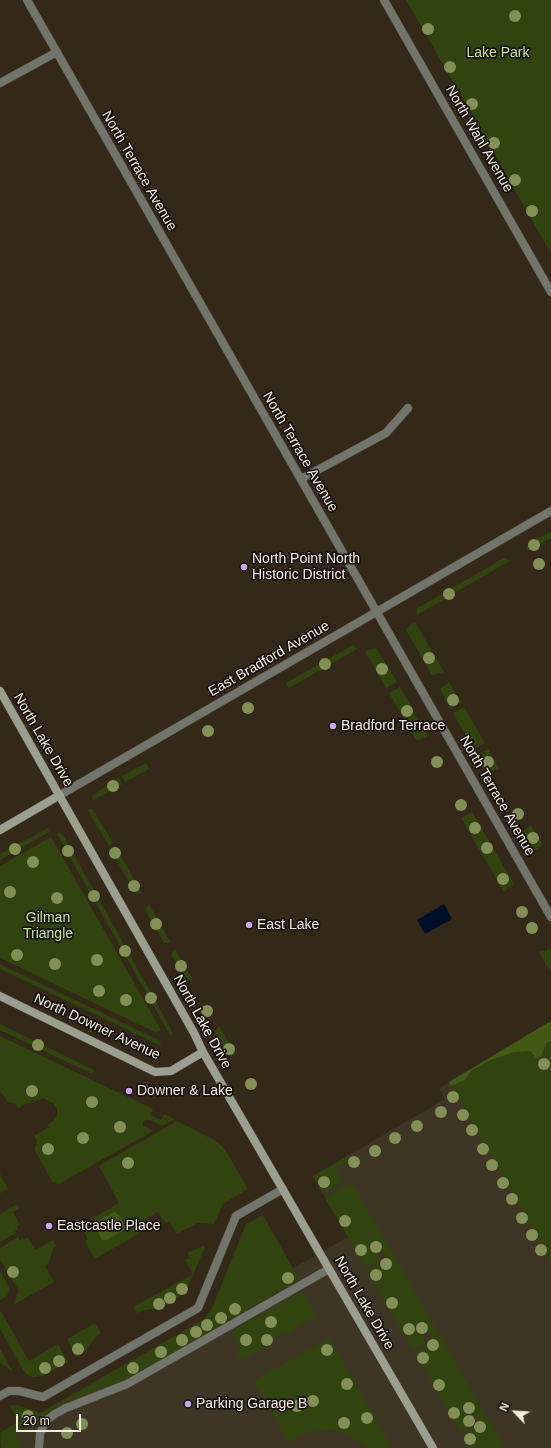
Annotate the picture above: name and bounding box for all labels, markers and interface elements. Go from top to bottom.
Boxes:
park label: Lake Park [466,45,530,61]
street label: North Wahl Avenue [442,83,516,195]
street label: North Terrace Avenue [98,108,180,234]
street label: North Terrace Avenue [259,389,341,515]
place label: North Point North Historic District [252,551,360,584]
marker: North Point North Historic District [239,562,249,572]
street label: East Bradford Avenue [206,618,332,700]
street label: North Lake Drive [9,690,77,790]
place label: Bradford Terrace [341,718,445,734]
marker: Bradford Terrace [328,721,338,731]
street label: North Terrace Avenue [456,733,538,859]
park label: Gilman Triangle [23,910,73,942]
place label: East Lake [257,917,319,933]
marker: East Lake [244,920,254,930]
street label: North Lake Drive [169,972,235,1072]
street label: North Downer Avenue [31,990,163,1064]
place label: Downer & Lake [137,1083,233,1099]
marker: Downer & Lake [124,1086,134,1096]
place label: Eastcastle Place [57,1218,160,1234]
marker: Eastcastle Place [44,1221,54,1231]
street label: North Lake Drive [330,1253,398,1353]
north arrow [495,1392,535,1432]
place label: Parking Garage B [196,1396,307,1412]
marker: Parking Garage B [183,1399,193,1409]
text: N [497,1401,511,1413]
scale bar [18,1406,83,1432]
text: 20 m [23,1414,50,1428]

